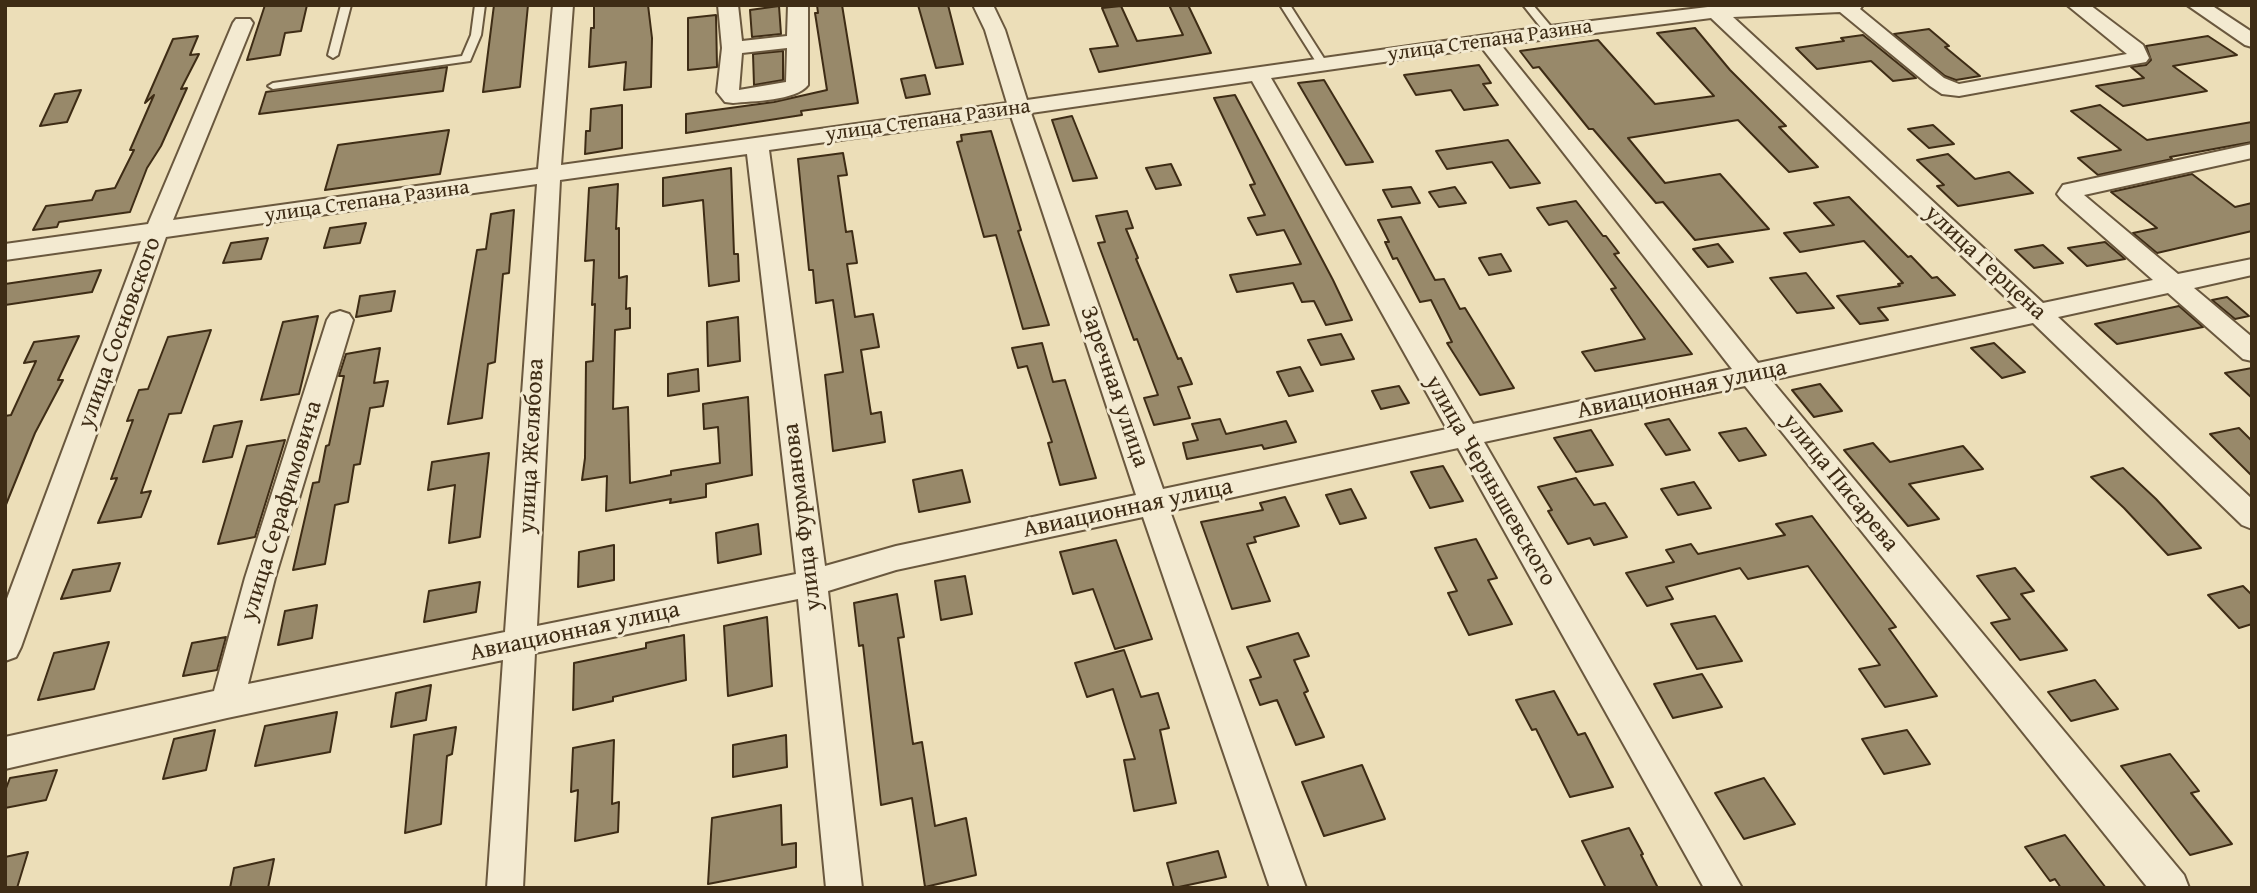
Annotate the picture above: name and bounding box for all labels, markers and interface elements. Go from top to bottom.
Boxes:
street label: улица Степана Разина [1386,14,1594,68]
street label: улица Степана Разина [824,94,1032,148]
street label: улица Степана Разина [263,175,471,229]
street label: улица Герцена [1918,199,2052,327]
street label: улица Сосновского [72,233,168,433]
street label: Заречная улица [1073,303,1155,471]
street label: Авиационная улица [1575,354,1789,426]
street label: улица Желябова [513,358,551,534]
street label: улица Чернышевского [1418,370,1562,592]
street label: улица Серафимовича [235,397,329,625]
street label: улица Писарева [1776,408,1904,558]
street label: улица Фурманова [777,422,829,612]
street label: Авиационная улица [1021,473,1235,545]
street label: Авиационная улица [468,596,682,668]

